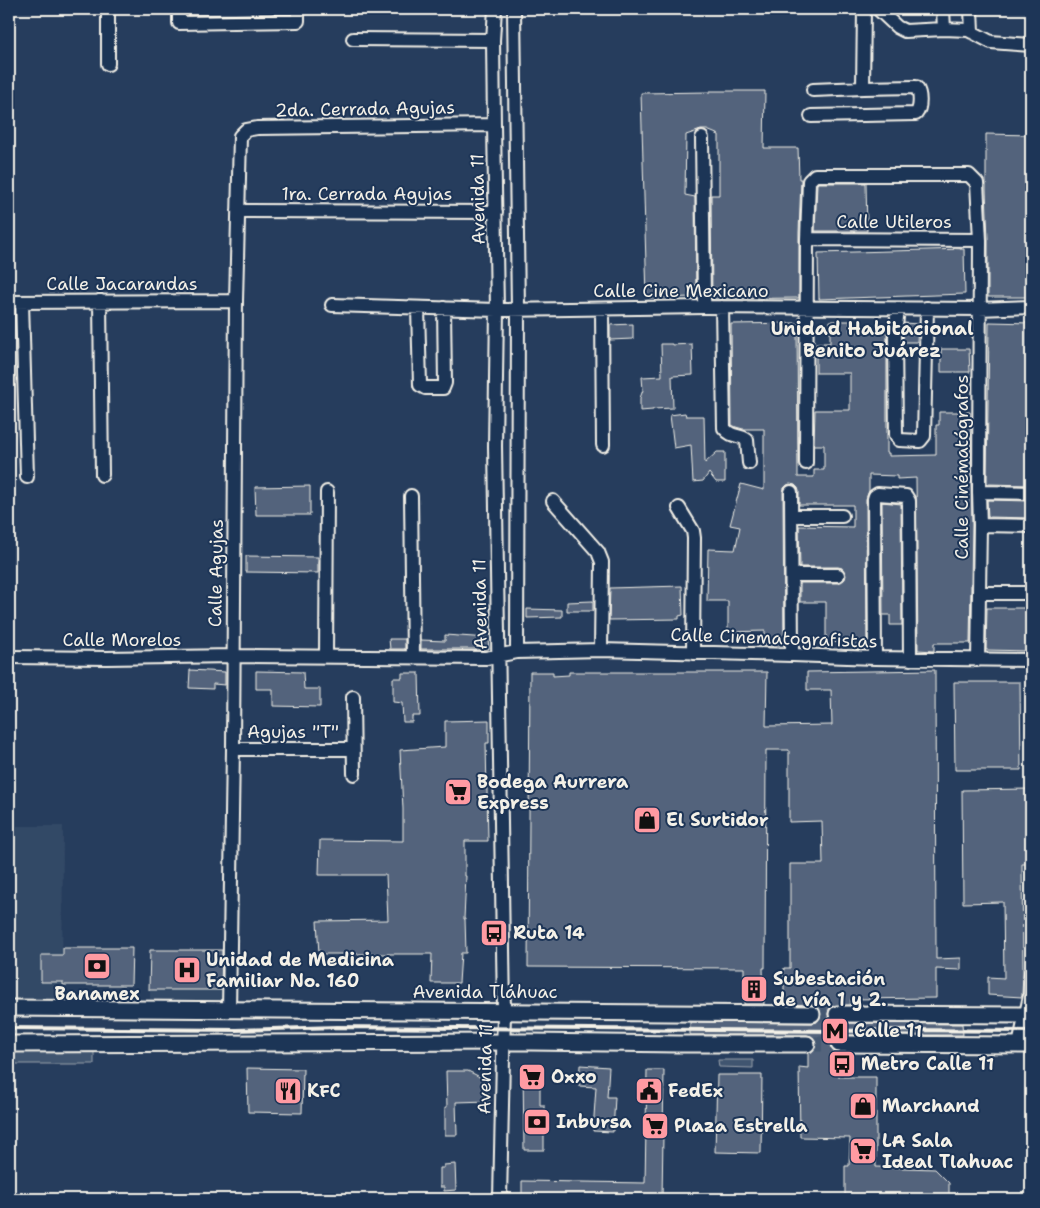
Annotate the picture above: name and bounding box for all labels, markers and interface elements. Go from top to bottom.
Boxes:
street label: 2da. Cerrada Agujas [275,95,455,123]
street label: Avenida 11 [465,153,491,245]
street label: 1ra. Cerrada Agujas [281,182,453,206]
street label: Calle Utileros [836,210,952,234]
street label: Calle Jacarandas [46,272,198,296]
street label: Calle Cine Mexicano [593,279,769,303]
district label: Unidad Habitacional Benito Juárez [770,316,974,363]
street label: Calle Cinématógrafos [950,375,974,559]
street label: Calle Agujas [203,519,229,627]
street label: Avenida 11 [467,558,493,650]
street label: Calle Cinematografistas [670,622,878,654]
street label: Calle Morelos [62,628,182,652]
street label: Agujas "T" [247,720,339,744]
place label: Bodega Aurrera Express [477,770,629,815]
supermarket icon: Bodega Aurrera Express [443,777,473,807]
shop icon: El Surtidor [632,805,662,835]
place label: El Surtidor [666,808,769,832]
bus stop icon: Ruta 14 [479,918,509,948]
place label: Ruta 14 [513,921,585,945]
place label: Unidad de Medicina Familiar No. 160 [206,948,395,993]
bank icon: Banamex [82,951,112,981]
hospital icon: Unidad de Medicina Familiar No. 160 [172,955,202,985]
place label: Subestación de vía 1 y 2. [773,967,887,1012]
building icon: Subestación de vía 1 y 2. [739,974,769,1004]
street label: Avenida Tláhuac [412,980,558,1004]
place label: Banamex [54,982,140,1006]
metro station icon: Calle 11 [820,1016,850,1046]
place label: Calle 11 [854,1019,922,1043]
street label: Avenida 11 [472,1023,498,1115]
bus stop icon: Metro Calle 11 [827,1049,857,1079]
place label: Metro Calle 11 [861,1052,994,1076]
supermarket icon: Oxxo [517,1062,547,1092]
place label: Oxxo [551,1065,597,1089]
restaurant icon: KFC [273,1076,303,1106]
public building icon: FedEx [634,1076,664,1106]
place label: KFC [307,1079,341,1103]
place label: FedEx [668,1079,723,1103]
shop icon: Marchand [848,1091,878,1121]
place label: Marchand [882,1094,980,1118]
bank icon: Inbursa [522,1107,552,1137]
place label: Inbursa [556,1110,632,1134]
supermarket icon: Plaza Estrella [640,1111,670,1141]
place label: Plaza Estrella [674,1114,808,1138]
place label: LA Sala Ideal Tlahuac [882,1129,1013,1174]
supermarket icon: LA Sala Ideal Tlahuac [848,1136,878,1166]

